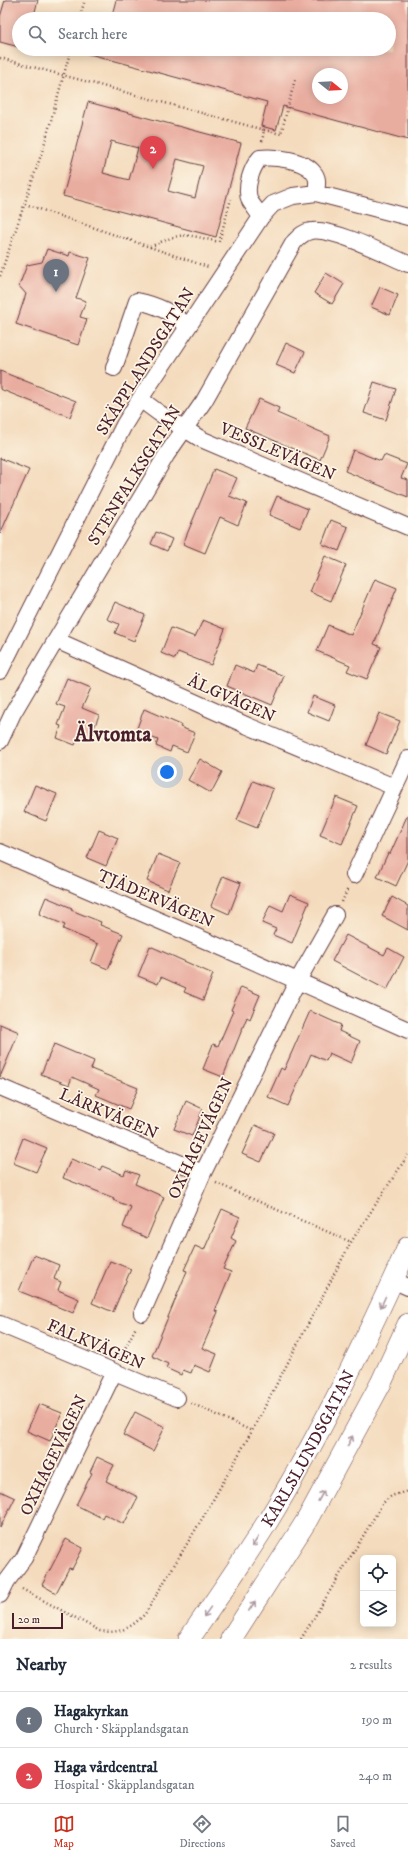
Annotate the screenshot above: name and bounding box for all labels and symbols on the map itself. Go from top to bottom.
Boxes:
north arrow [312,68,348,104]
pin: 2 [140,136,166,169]
pin: 1 [43,259,69,292]
street label: SKÄPPLANDSGATAN [92,284,200,439]
street label: STENFALKSGATAN [83,401,187,550]
street label: VESSLEVÄGEN [216,417,339,486]
street label: ÄLGVÄGEN [184,670,279,728]
district label: Älvtomta [74,720,153,748]
your location [157,762,177,782]
street label: TJÄDERVÄGEN [94,864,217,933]
street label: OXHAGEVÄGEN [163,1074,239,1203]
street label: LÄRKVÄGEN [56,1083,161,1145]
one-way arrow [379,1295,387,1307]
street label: FALKVÄGEN [44,1315,148,1375]
street label: KARLSLUNDSGATAN [257,1367,360,1531]
street label: OXHAGEVÄGEN [15,1391,93,1519]
one-way arrow [346,1436,354,1448]
one-way arrow [317,1490,325,1502]
one-way arrow [251,1536,259,1547]
one-way arrow [248,1601,256,1612]
one-way arrow [203,1606,211,1617]
scale bar [12,1611,63,1630]

